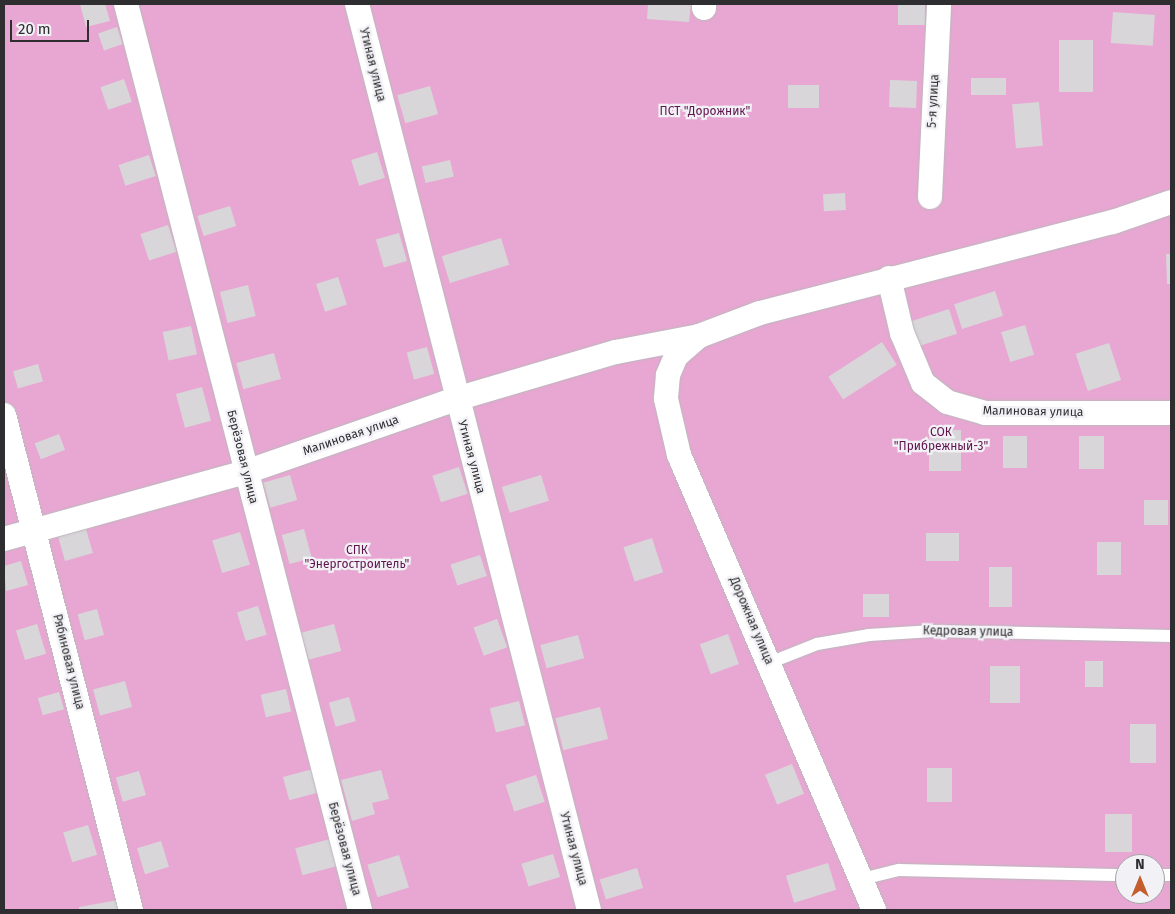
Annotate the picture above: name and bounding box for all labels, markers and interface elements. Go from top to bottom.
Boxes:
scale bar [12,10,91,42]
text: 20 m [18,20,51,38]
street label: Утиная улица [356,27,388,103]
street label: 5-я улица [925,74,943,128]
park label: ПСТ "Дорожник" [660,105,750,119]
street label: Малиновая улица [983,404,1083,420]
street label: Берёзовая улица [223,409,261,505]
street label: Малиновая улица [301,413,401,459]
street label: Утиная улица [454,419,488,495]
park label: СОК "Прибрежный-3" [894,426,988,454]
park label: СПК "Энергостроитель" [305,544,409,572]
street label: Дорожная улица [726,575,776,667]
street label: Рябиновая улица [49,613,87,711]
street label: Кедровая улица [923,624,1013,640]
street label: Берёзовая улица [325,801,363,897]
street label: Утиная улица [556,811,590,887]
north arrow [1115,854,1165,904]
text: N [1135,856,1145,873]

